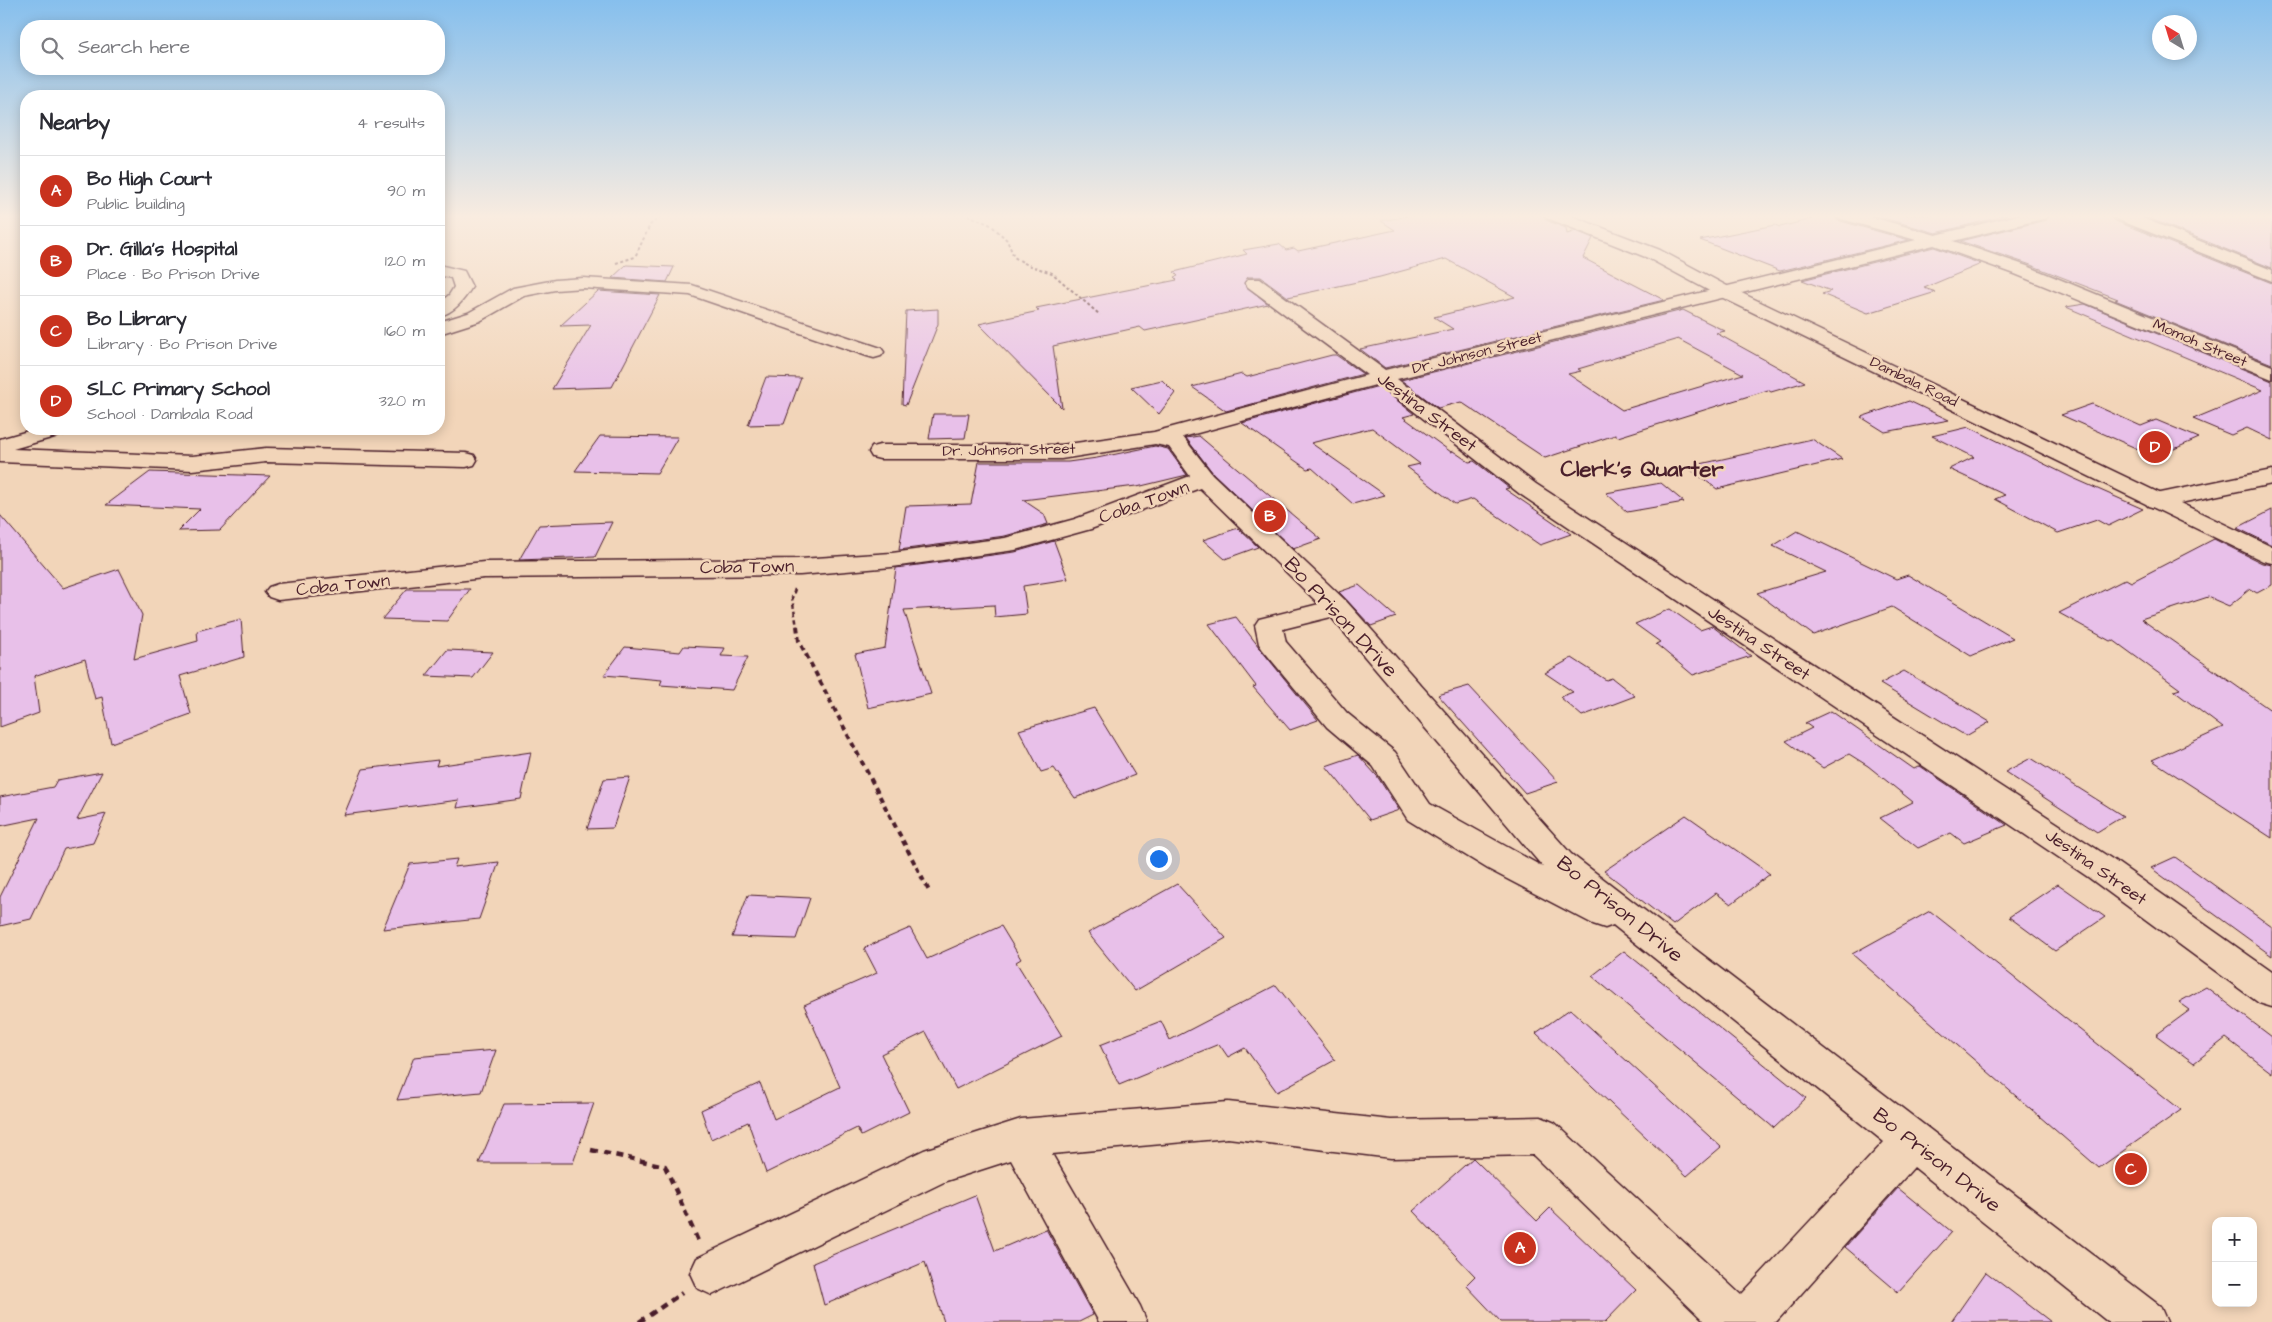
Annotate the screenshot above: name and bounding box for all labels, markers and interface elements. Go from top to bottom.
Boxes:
north arrow [2152,15,2197,60]
search box [20,20,445,75]
icon: search [38,34,66,62]
text: Search here [78,34,190,61]
text: Nearby [40,108,110,137]
text: 4 results [357,112,425,134]
text: Bo High Court [87,166,212,193]
text: A [51,180,61,202]
text: 90 m [387,180,425,202]
text: Public building [87,193,185,215]
text: Dr. Gilla's Hospital [87,236,238,263]
text: B [50,250,62,272]
text: 120 m [385,250,425,272]
text: Place · Bo Prison Drive [87,263,260,285]
text: Bo Library [87,306,187,333]
street label: Momoh Street [2150,314,2250,372]
text: C [50,320,62,342]
text: 160 m [384,320,425,342]
street label: Dr. Johnson Street [1410,327,1544,379]
text: Library · Bo Prison Drive [87,333,277,355]
street label: Dambala Road [1866,352,1962,413]
street label: Jestina Street [1372,366,1483,458]
text: SLC Primary School [87,376,270,403]
text: D [51,390,61,412]
text: 320 m [379,390,425,412]
text: School · Dambala Road [87,403,253,425]
pin: D [2139,428,2171,466]
street label: Dr. Johnson Street [942,438,1076,462]
district label: Clerk's Quarter [1560,454,1724,485]
street label: Coba Town [1095,474,1193,530]
pin: B [1254,497,1286,535]
street label: Bo Prison Drive [1277,550,1405,684]
street label: Coba Town [700,554,794,580]
street label: Coba Town [295,568,391,602]
street label: Jestina Street [1703,599,1816,687]
street label: Jestina Street [2040,823,2153,912]
your location [1146,846,1172,872]
street label: Bo Prison Drive [1551,849,1689,969]
street label: Bo Prison Drive [1867,1101,2007,1219]
pin: C [2115,1150,2147,1188]
map controls [2212,1217,2257,1307]
button: + [2212,1217,2257,1262]
pin: A [1504,1229,1536,1267]
button: − [2212,1262,2257,1307]

